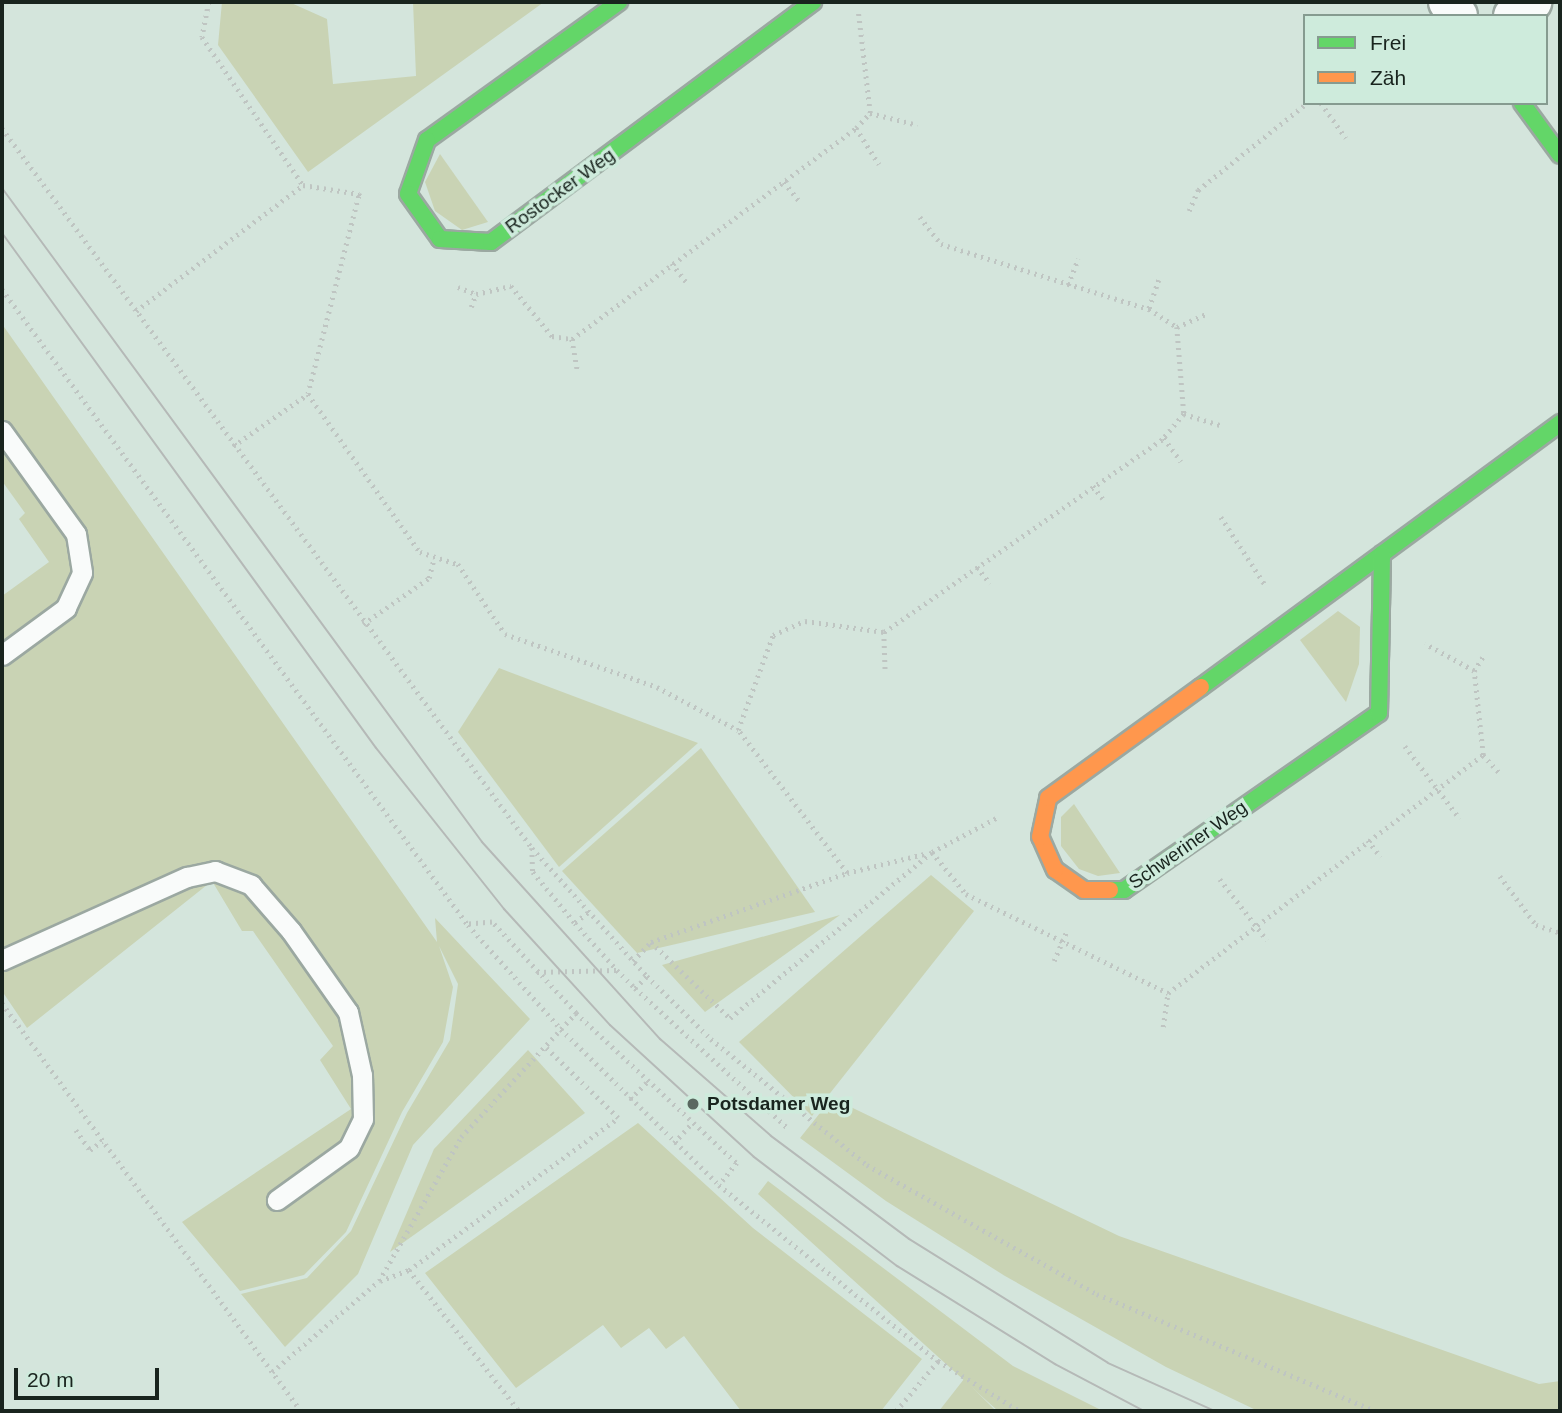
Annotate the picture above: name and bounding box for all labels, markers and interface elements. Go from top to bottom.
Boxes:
legend [1303,14,1548,105]
text: Frei [1370,31,1406,54]
text: Zäh [1370,66,1406,89]
street label: Rostocker Weg [501,144,619,238]
street label: Schweriner Weg [1125,796,1251,894]
place label: Potsdamer Weg [707,1093,850,1115]
marker: Potsdamer Weg [685,1096,701,1112]
scale bar [18,1354,163,1398]
text: 20 m [27,1368,74,1391]

